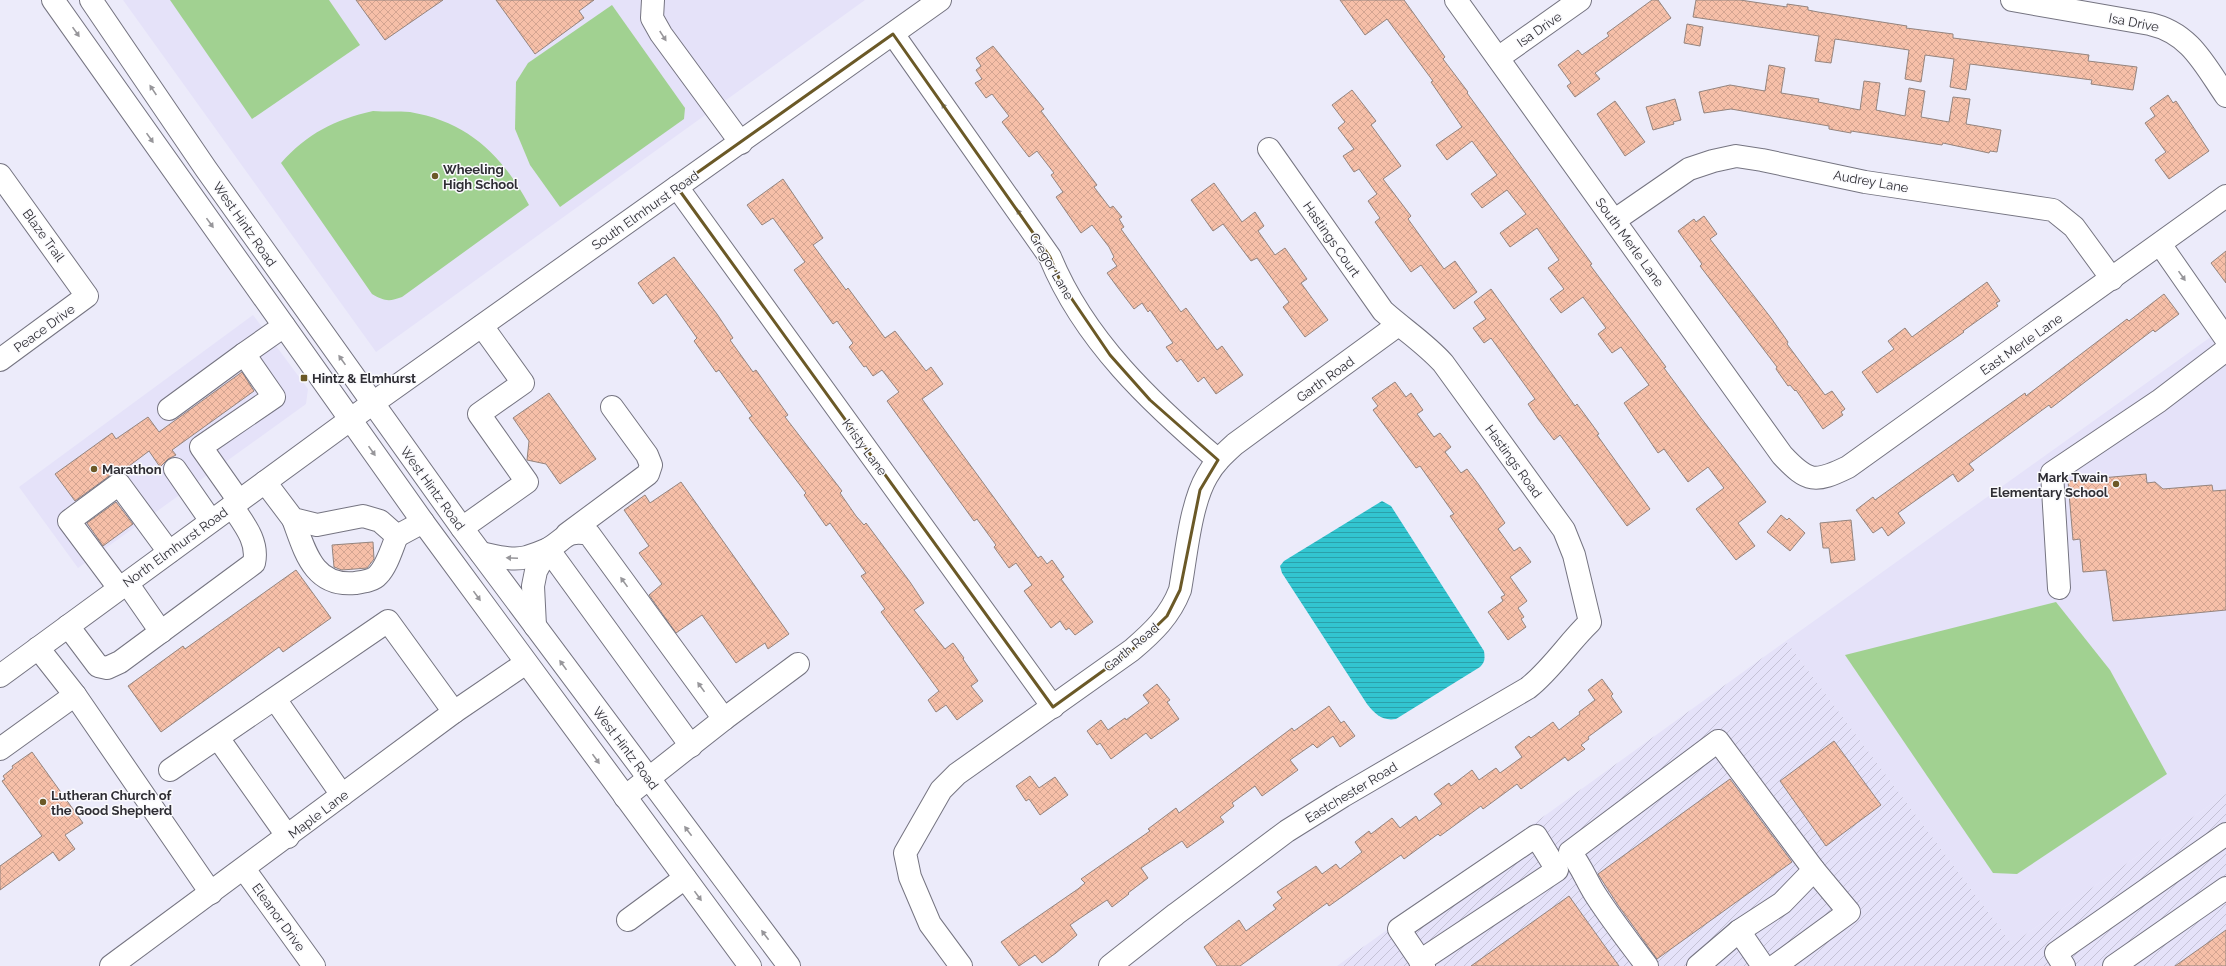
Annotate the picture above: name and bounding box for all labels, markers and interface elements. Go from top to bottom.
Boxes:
street label: Isa Drive [1514,8,1565,50]
street label: Isa Drive [2108,10,2161,35]
one-way arrow [72,27,80,37]
one-way arrow [659,30,666,42]
one-way arrow [149,85,156,96]
one-way arrow [941,102,949,113]
one-way arrow [146,133,154,144]
place label: Wheeling High School [443,162,519,192]
street label: Audrey Lane [1832,167,1910,196]
street label: South Elmhurst Road [589,168,702,253]
marker: Wheeling High School [430,171,440,181]
street label: West Hintz Road [210,179,279,269]
street label: South Merle Lane [1592,195,1667,290]
street label: Hastings Court [1300,199,1364,280]
street label: Blaze Trail [20,206,68,265]
one-way arrow [1016,208,1024,219]
one-way arrow [206,218,214,228]
street label: Gregor Lane [1026,230,1077,303]
one-way arrow [2178,271,2186,281]
street label: Peace Drive [11,301,78,356]
street label: East Merle Lane [1977,310,2066,378]
one-way arrow [338,354,346,365]
street label: Garth Road [1294,354,1357,405]
place label: Hintz & Elmhurst [312,371,416,386]
marker: Hintz & Elmhurst [299,373,309,383]
street label: Kristy Lane [839,416,890,479]
street label: Hastings Road [1482,422,1545,501]
street label: West Hintz Road [397,444,468,533]
one-way arrow [368,446,376,456]
place label: Marathon [102,462,162,477]
marker: Marathon [89,464,99,474]
place label: Mark Twain Elementary School [1990,470,2109,500]
marker: Mark Twain Elementary School [2111,479,2121,489]
street label: North Elmhurst Road [120,504,231,590]
one-way arrow [506,554,518,561]
one-way arrow [620,577,628,588]
one-way arrow [473,590,481,601]
street label: Garth Road [1101,620,1162,675]
one-way arrow [559,660,568,671]
one-way arrow [697,682,705,693]
street label: West Hintz Road [590,704,662,793]
one-way arrow [592,753,600,764]
street label: Eastchester Road [1303,759,1400,826]
street label: Maple Lane [286,787,351,842]
place label: Lutheran Church of the Good Shepherd [51,788,173,818]
marker: Lutheran Church of the Good Shepherd [38,797,48,807]
one-way arrow [683,825,692,836]
street label: Eleanor Drive [249,880,308,954]
one-way arrow [694,890,702,901]
one-way arrow [761,929,770,940]

